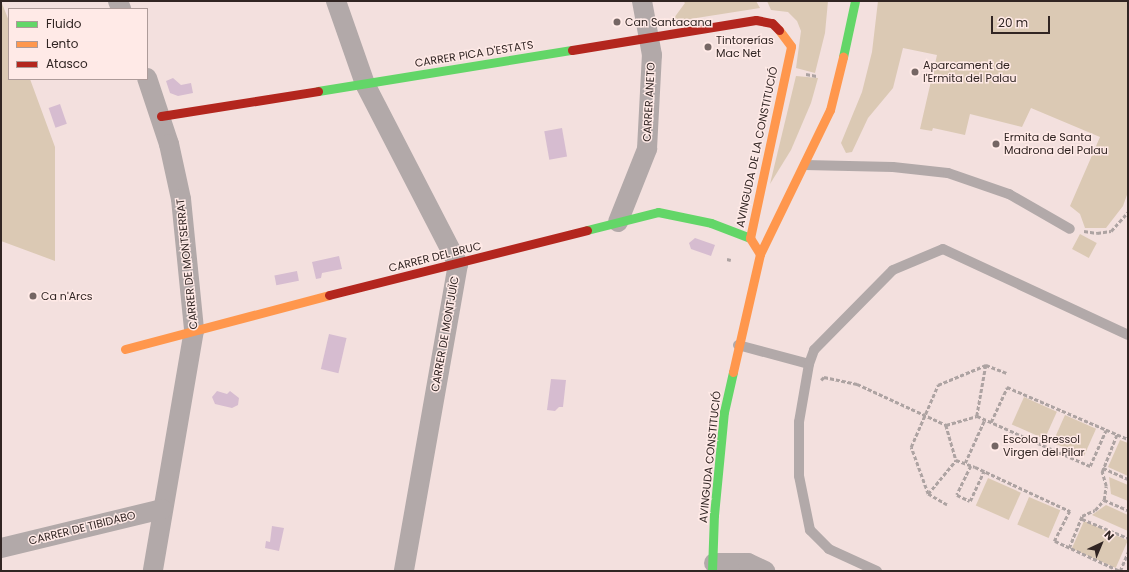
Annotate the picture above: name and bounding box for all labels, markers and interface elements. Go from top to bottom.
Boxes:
legend [8,8,148,80]
scale bar [993,8,1052,34]
text: 20 m [998,14,1028,31]
text: Fluido [46,15,81,32]
place label: Can Santacana [625,15,712,29]
marker: Can Santacana [612,17,622,27]
place label: Tintorerías Mac Net [716,34,774,60]
text: Lento [46,35,78,52]
street label: CARRER PICA D'ESTATS [414,38,534,70]
marker: Tintorerías Mac Net [703,42,713,52]
text: Atasco [46,55,88,72]
place label: Aparcament de l'Ermita del Palau [923,59,1016,85]
street label: CARRER ANETO [640,62,658,142]
street label: AVINGUDA DE LA CONSTITUCIÓ [733,65,781,229]
marker: Aparcament de l'Ermita del Palau [910,67,920,77]
place label: Ermita de Santa Madrona del Palau [1004,131,1108,157]
marker: Ermita de Santa Madrona del Palau [991,139,1001,149]
street label: CARRER DE MONTSERRAT [174,198,200,330]
street label: CARRER DEL BRUC [387,239,483,275]
street label: CARRER DE MONTJUÏC [428,275,462,393]
place label: Ca n'Arcs [41,289,93,303]
marker: Ca n'Arcs [28,291,38,301]
street label: AVINGUDA CONSTITUCIÓ [697,390,723,524]
place label: Escola Bressol Virgen del Pilar [1003,433,1085,459]
marker: Escola Bressol Virgen del Pilar [990,441,1000,451]
street label: CARRER DE TIBIDABO [27,508,137,548]
north arrow [1081,524,1121,564]
text: N [1101,527,1118,544]

